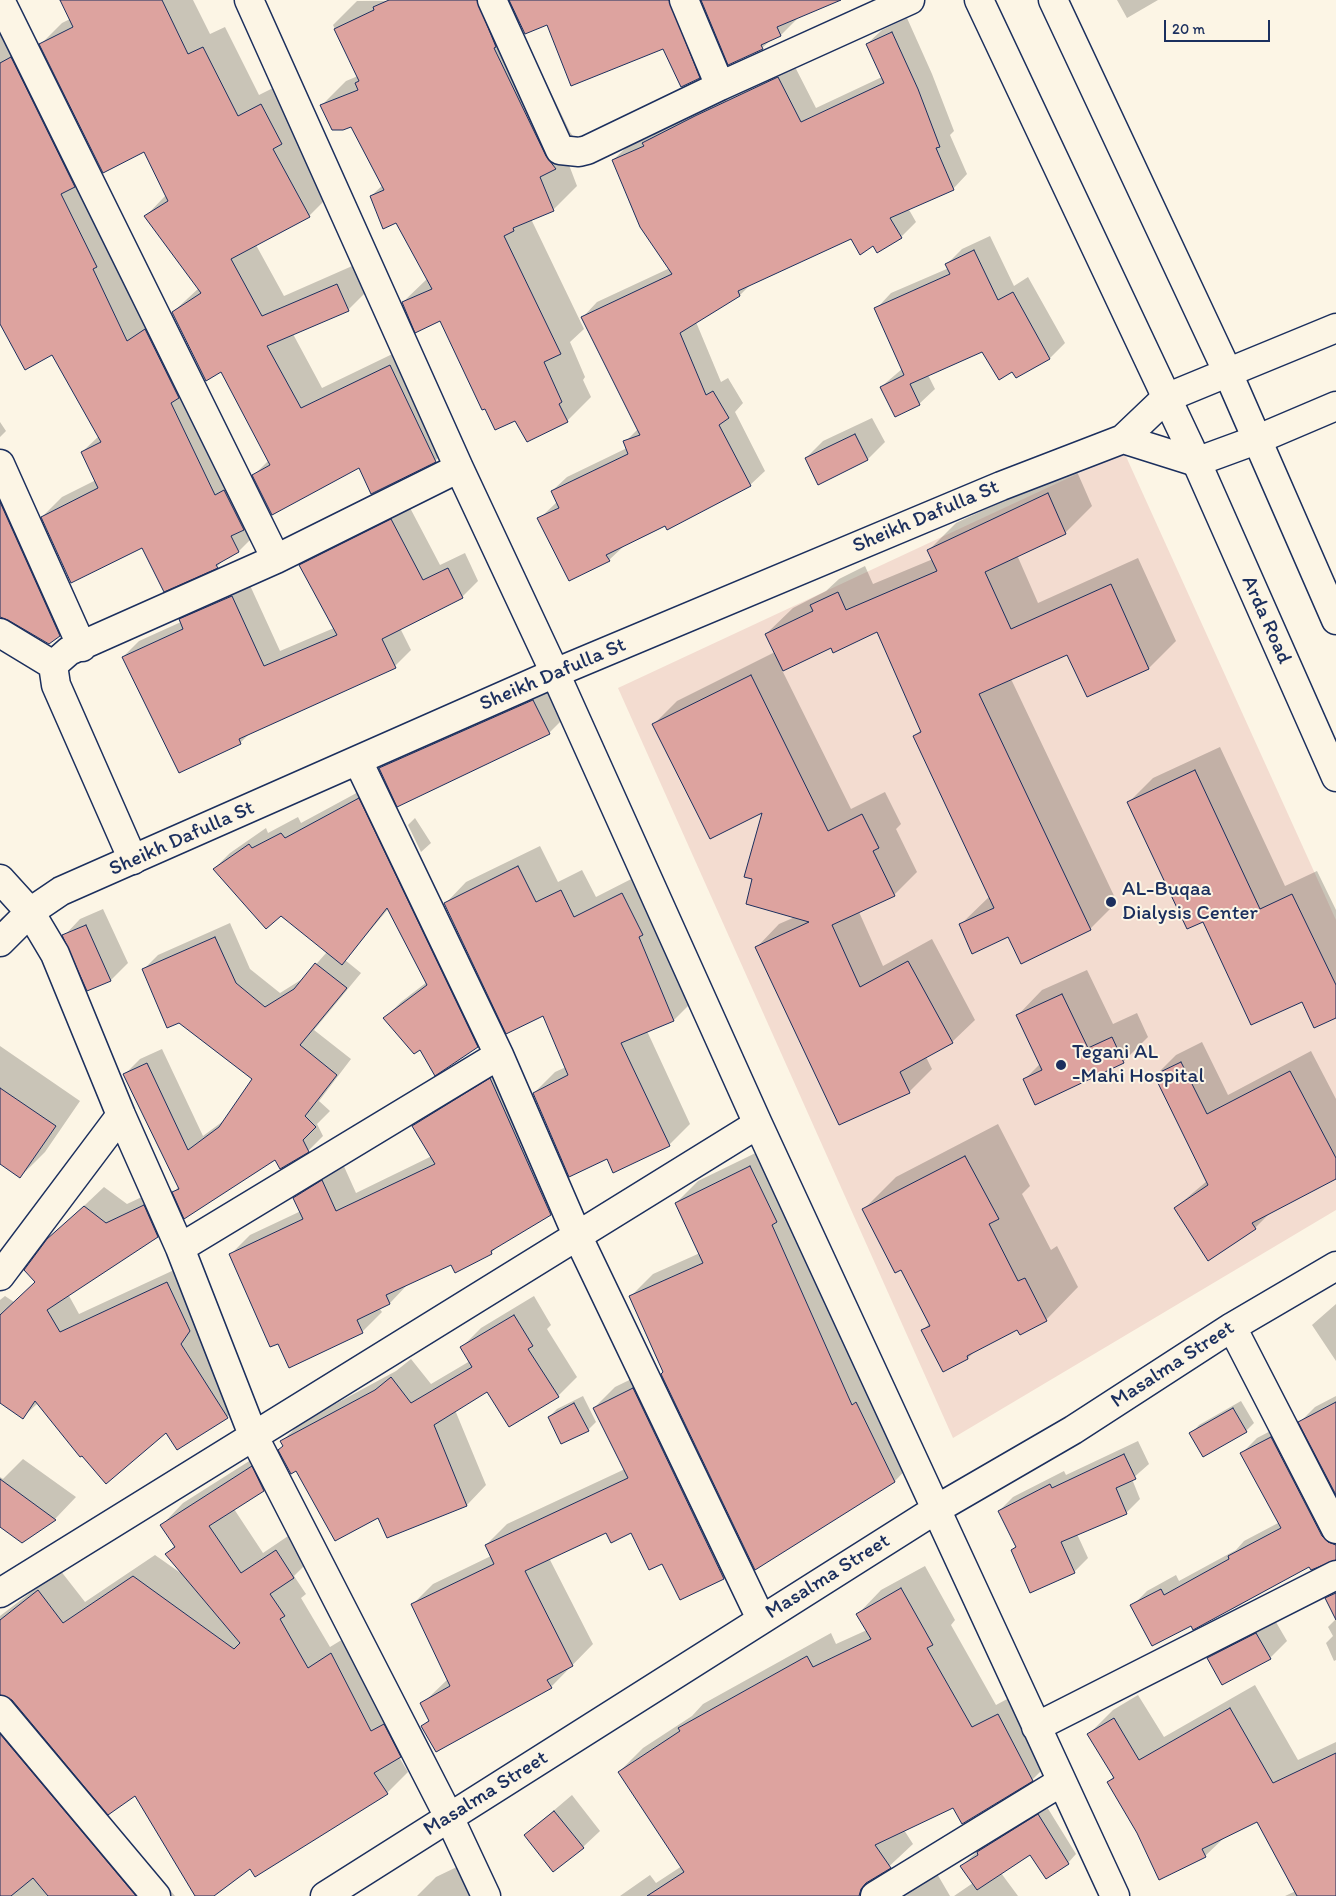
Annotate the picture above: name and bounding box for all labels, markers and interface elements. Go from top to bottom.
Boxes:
scale bar [1166,10,1272,42]
text: 20 m [1172,20,1205,38]
street label: Sheikh Dafulla St [849,475,1003,559]
street label: Arda Road [1235,572,1297,668]
street label: Sheikh Dafulla St [476,633,630,717]
street label: Sheikh Dafulla St [105,796,259,882]
place label: AL-Buqaa Dialysis Center [1122,877,1258,927]
marker: AL-Buqaa Dialysis Center [1104,895,1118,909]
place label: Tegani AL -Mahi Hospital [1072,1040,1204,1090]
marker: Tegani AL -Mahi Hospital [1054,1058,1068,1072]
street label: Masalma Street [1107,1316,1239,1414]
street label: Masalma Street [761,1529,895,1625]
street label: Masalma Street [419,1746,553,1842]

